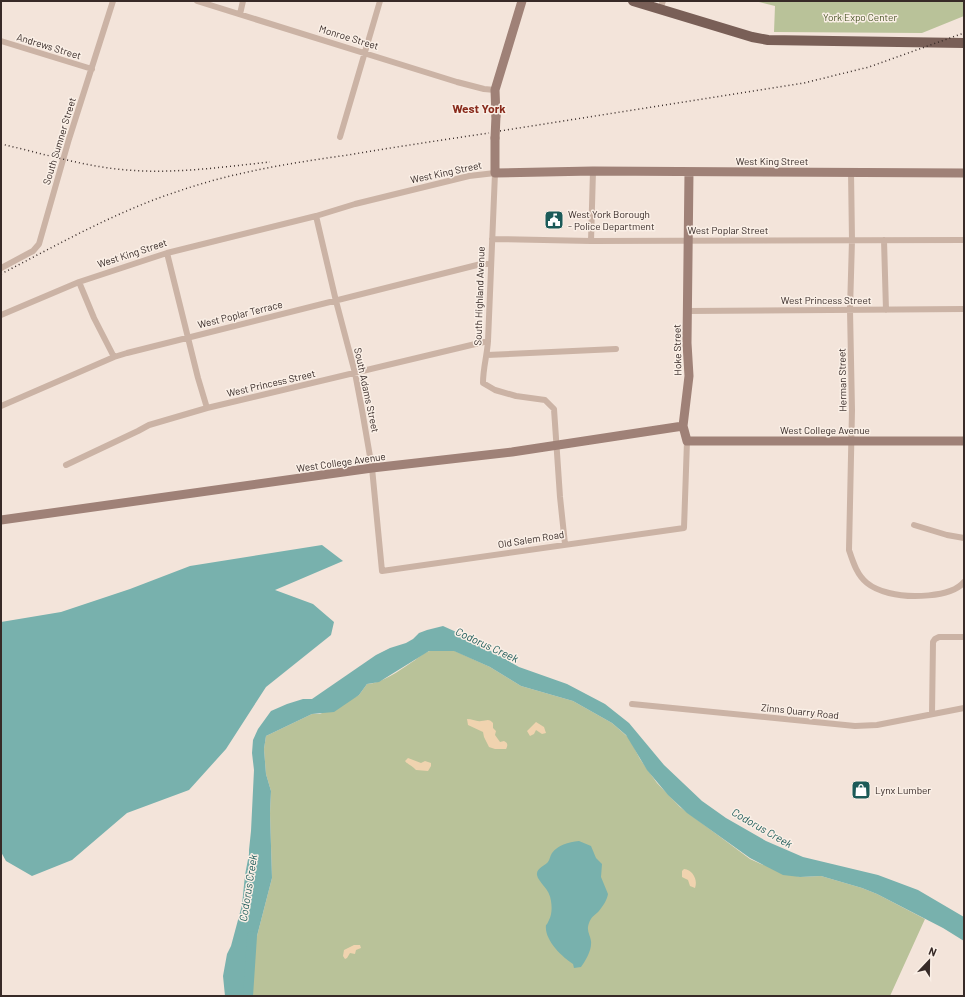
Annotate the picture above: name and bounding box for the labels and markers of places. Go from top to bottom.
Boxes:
place label: West York Borough - Police Department [568,208,655,232]
public building icon: West York Borough - Police Department [543,209,565,231]
shop icon: Lynx Lumber [850,779,872,801]
place label: Lynx Lumber [875,784,931,796]

